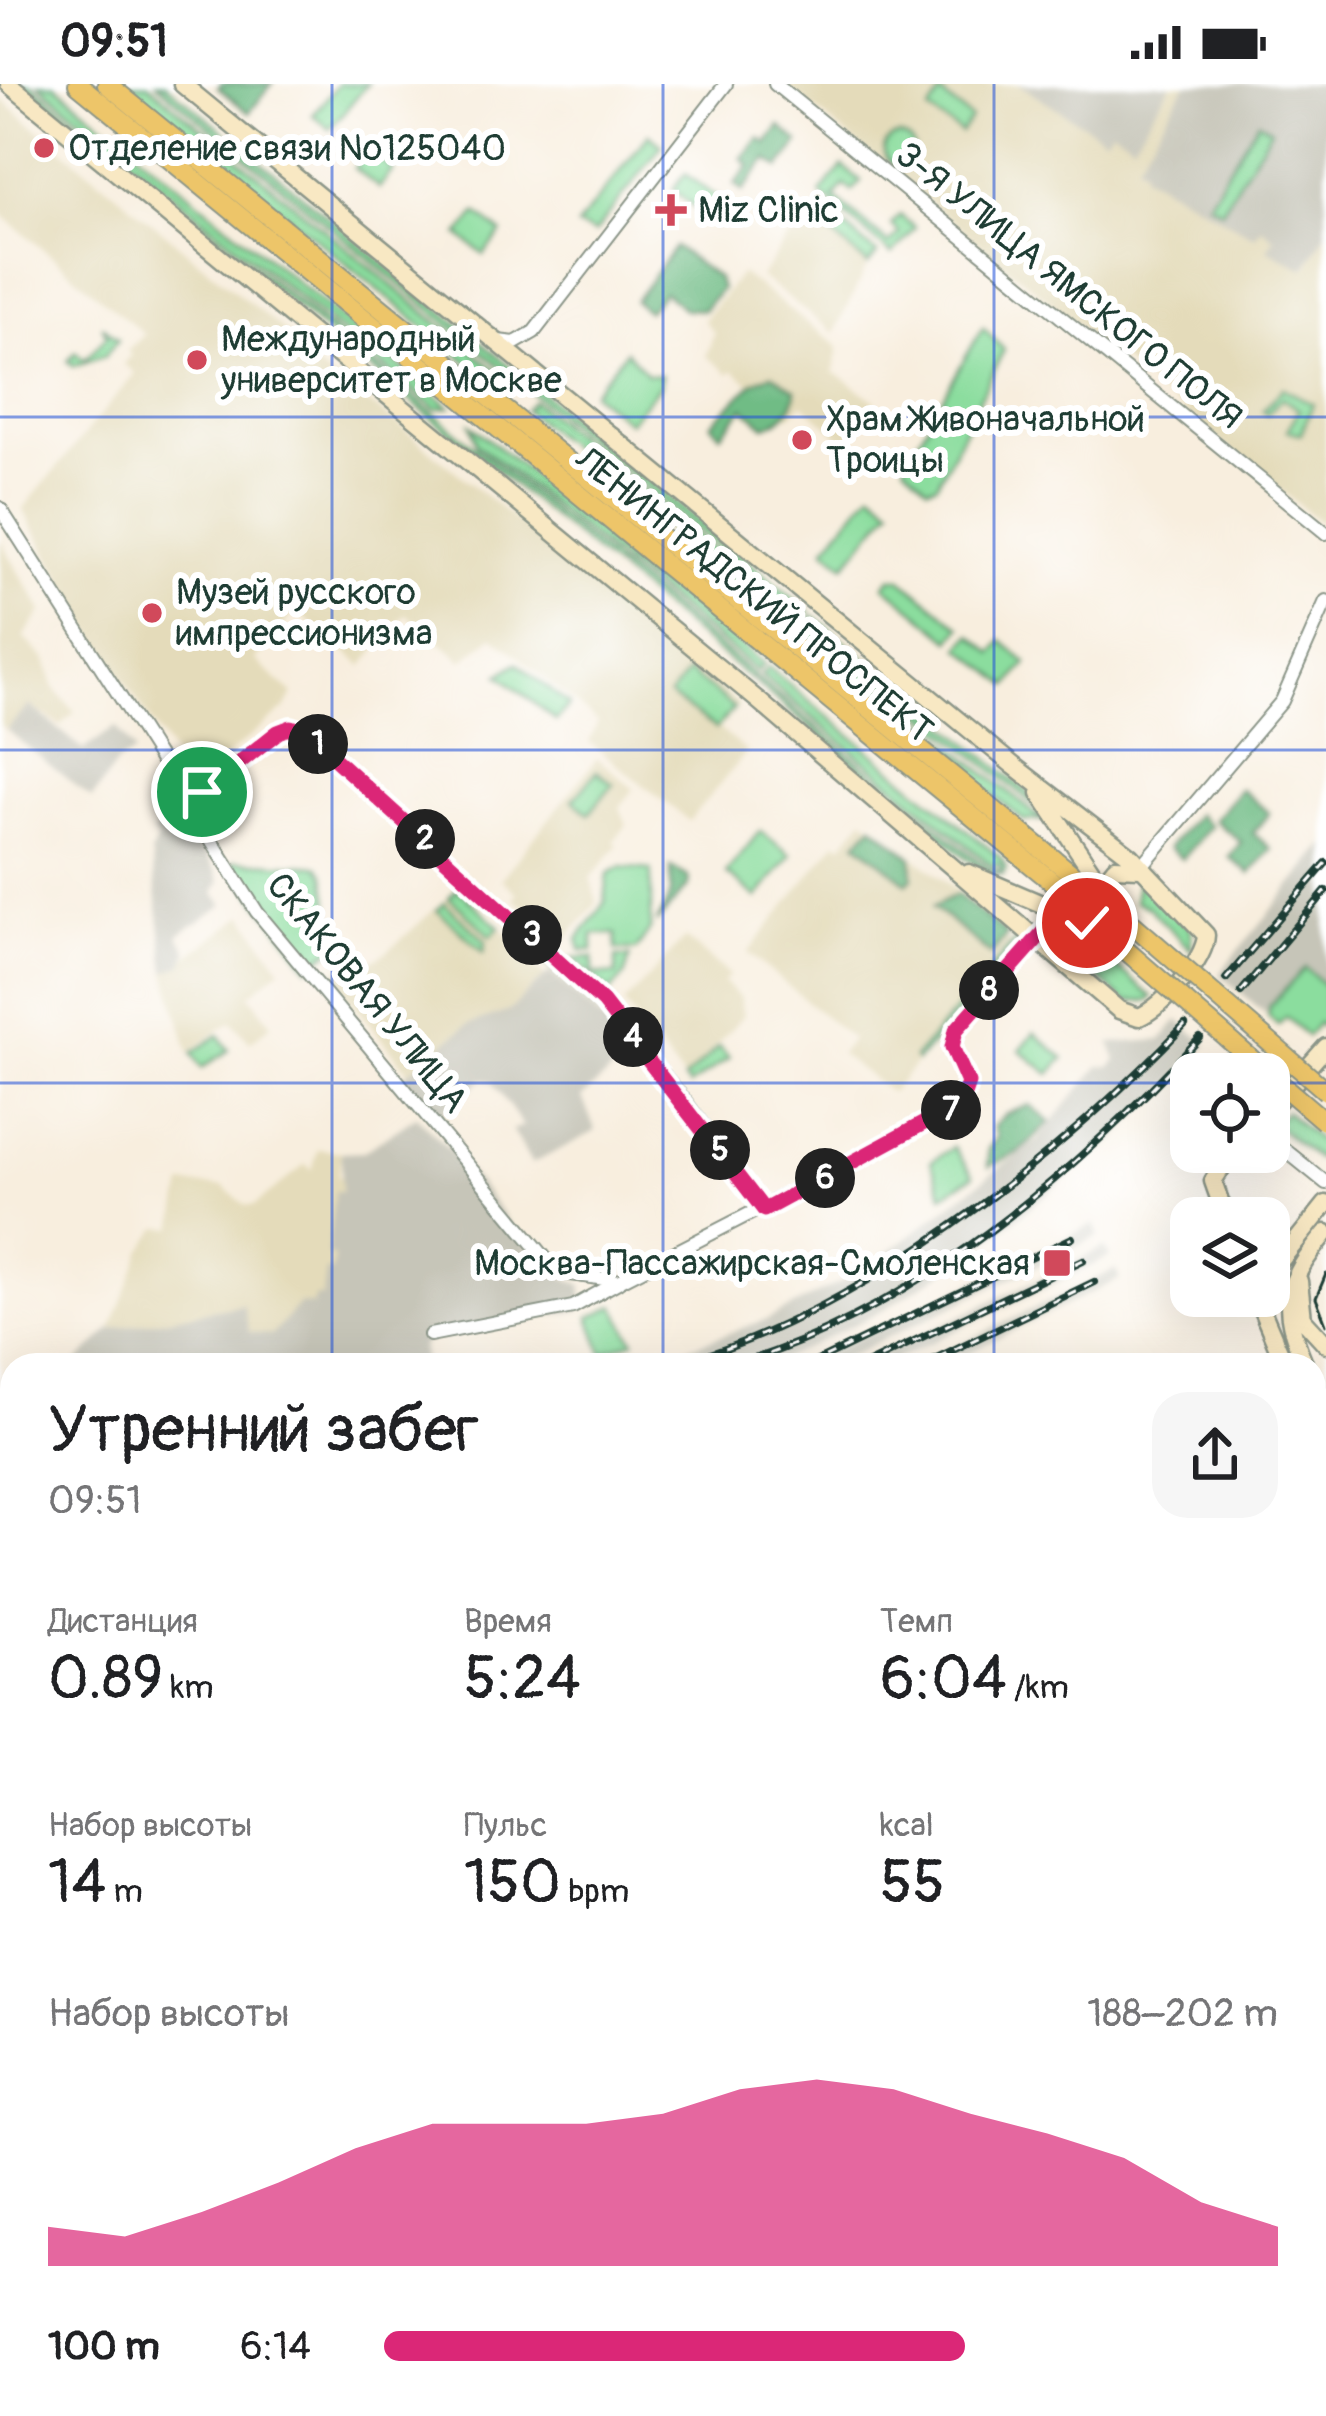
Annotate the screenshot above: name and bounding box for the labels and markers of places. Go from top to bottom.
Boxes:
place label: Отделение связи №125040 [68,126,506,171]
marker: Отделение связи №125040 [31,135,57,161]
place label: Miz Clinic [698,188,839,233]
marker: Miz Clinic [655,194,687,226]
place label: Международный университет в Москве [220,317,562,403]
marker: Международный университет в Москве [184,347,210,373]
place label: Храм Живоначальной Троицы [826,397,1145,483]
marker: Храм Живоначальной Троицы [789,427,815,453]
place label: Музей русского импрессионизма [176,570,433,656]
marker: Музей русского импрессионизма [139,600,165,626]
pin: 1 [288,714,348,774]
pin [151,741,253,843]
pin: 2 [395,809,455,869]
pin [1036,872,1138,974]
pin: 3 [502,905,562,965]
pin: 8 [959,960,1019,1020]
pin: 4 [603,1007,663,1067]
pin: 7 [921,1080,981,1140]
pin: 5 [690,1120,750,1180]
pin: 6 [795,1148,855,1208]
place label: Москва-Пассажирская-Смоленская [474,1241,1030,1286]
marker: Москва-Пассажирская-Смоленская [1041,1247,1073,1279]

